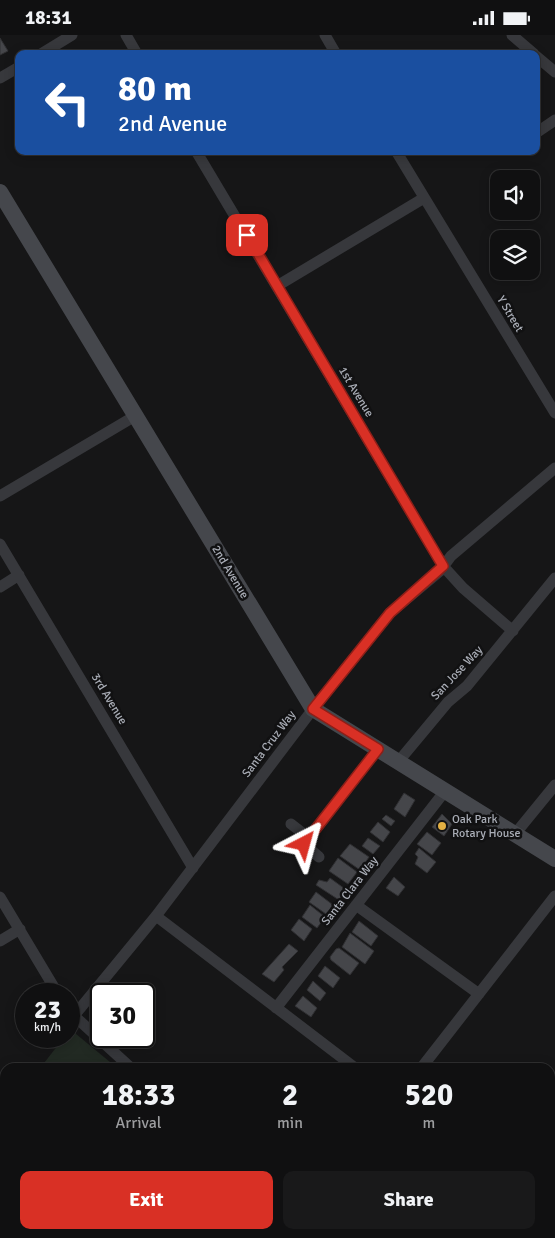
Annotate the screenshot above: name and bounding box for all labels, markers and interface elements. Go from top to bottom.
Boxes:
text: 18:31 [25,6,72,30]
text: 80 m [118,67,192,110]
icon: left [35,70,100,135]
text: 2nd Avenue [118,110,227,137]
map controls [490,170,540,280]
button: sound [490,170,540,220]
pin [226,214,268,256]
icon: arrive [233,221,261,249]
button: layers [490,230,540,280]
street label: Y Street [493,293,527,335]
street label: 1st Avenue [335,364,377,420]
street label: 2nd Avenue [208,543,252,601]
street label: San Jose Way [428,642,486,703]
street label: 3rd Avenue [88,671,130,727]
street label: Santa Cruz Way [239,707,299,780]
place label: Oak Park Rotary House [452,812,521,841]
position arrow [277,817,329,869]
marker: Oak Park Rotary House [436,820,448,832]
street label: Santa Clara Way [318,853,382,928]
speed limit sign: 30 [90,983,155,1048]
text: 23 [34,994,61,1025]
text: km/h [34,1020,61,1035]
text: 18:33 [102,1077,175,1114]
text: 2 [282,1077,298,1114]
text: 520 [405,1077,453,1114]
text: Arrival [115,1113,162,1133]
text: min [277,1113,303,1133]
text: m [423,1113,435,1133]
button: Exit [20,1171,273,1229]
button: Share [283,1171,535,1229]

